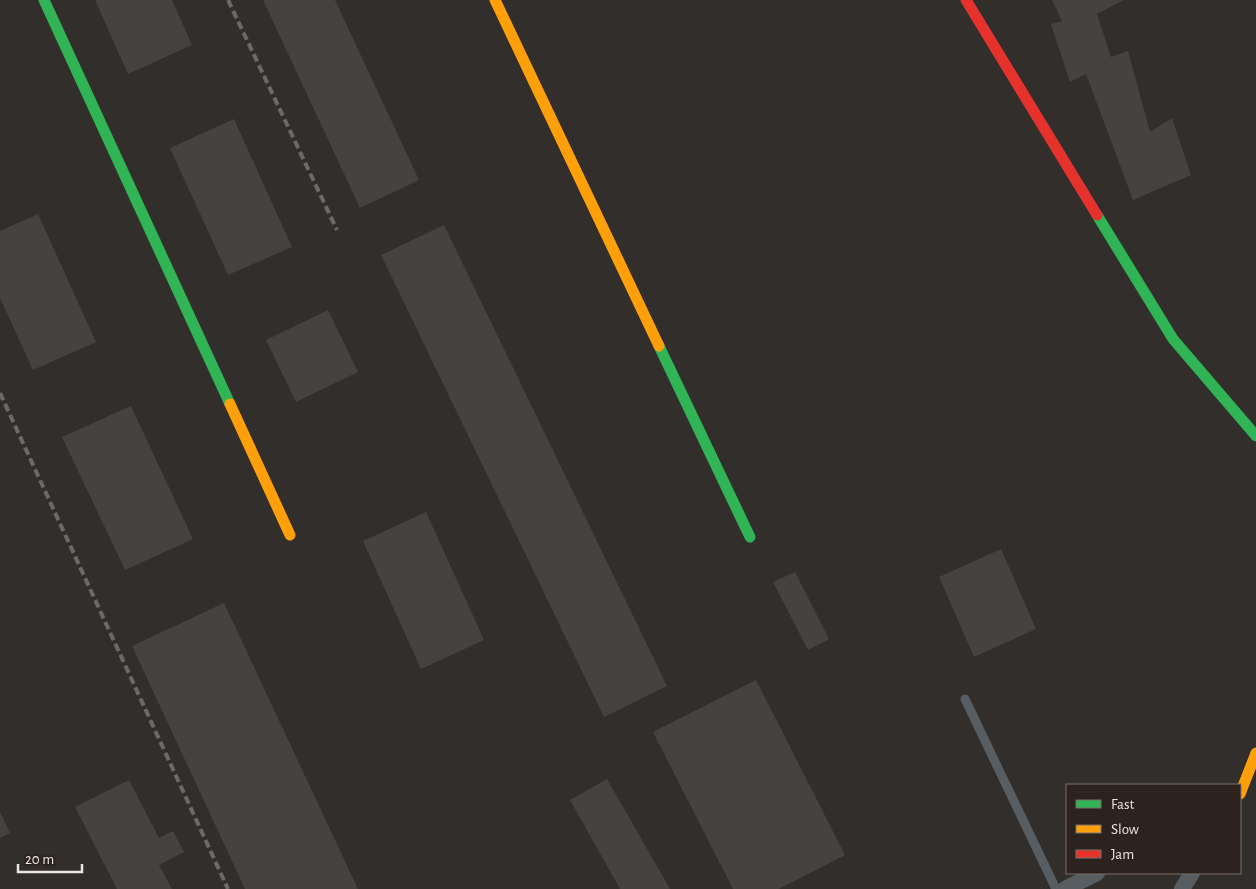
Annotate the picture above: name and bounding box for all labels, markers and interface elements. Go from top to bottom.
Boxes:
legend [1066,784,1241,874]
text: Fast [1111,797,1135,812]
text: Slow [1111,822,1139,837]
scale bar [18,842,81,874]
text: Jam [1111,847,1134,862]
text: 20 m [25,852,54,867]

